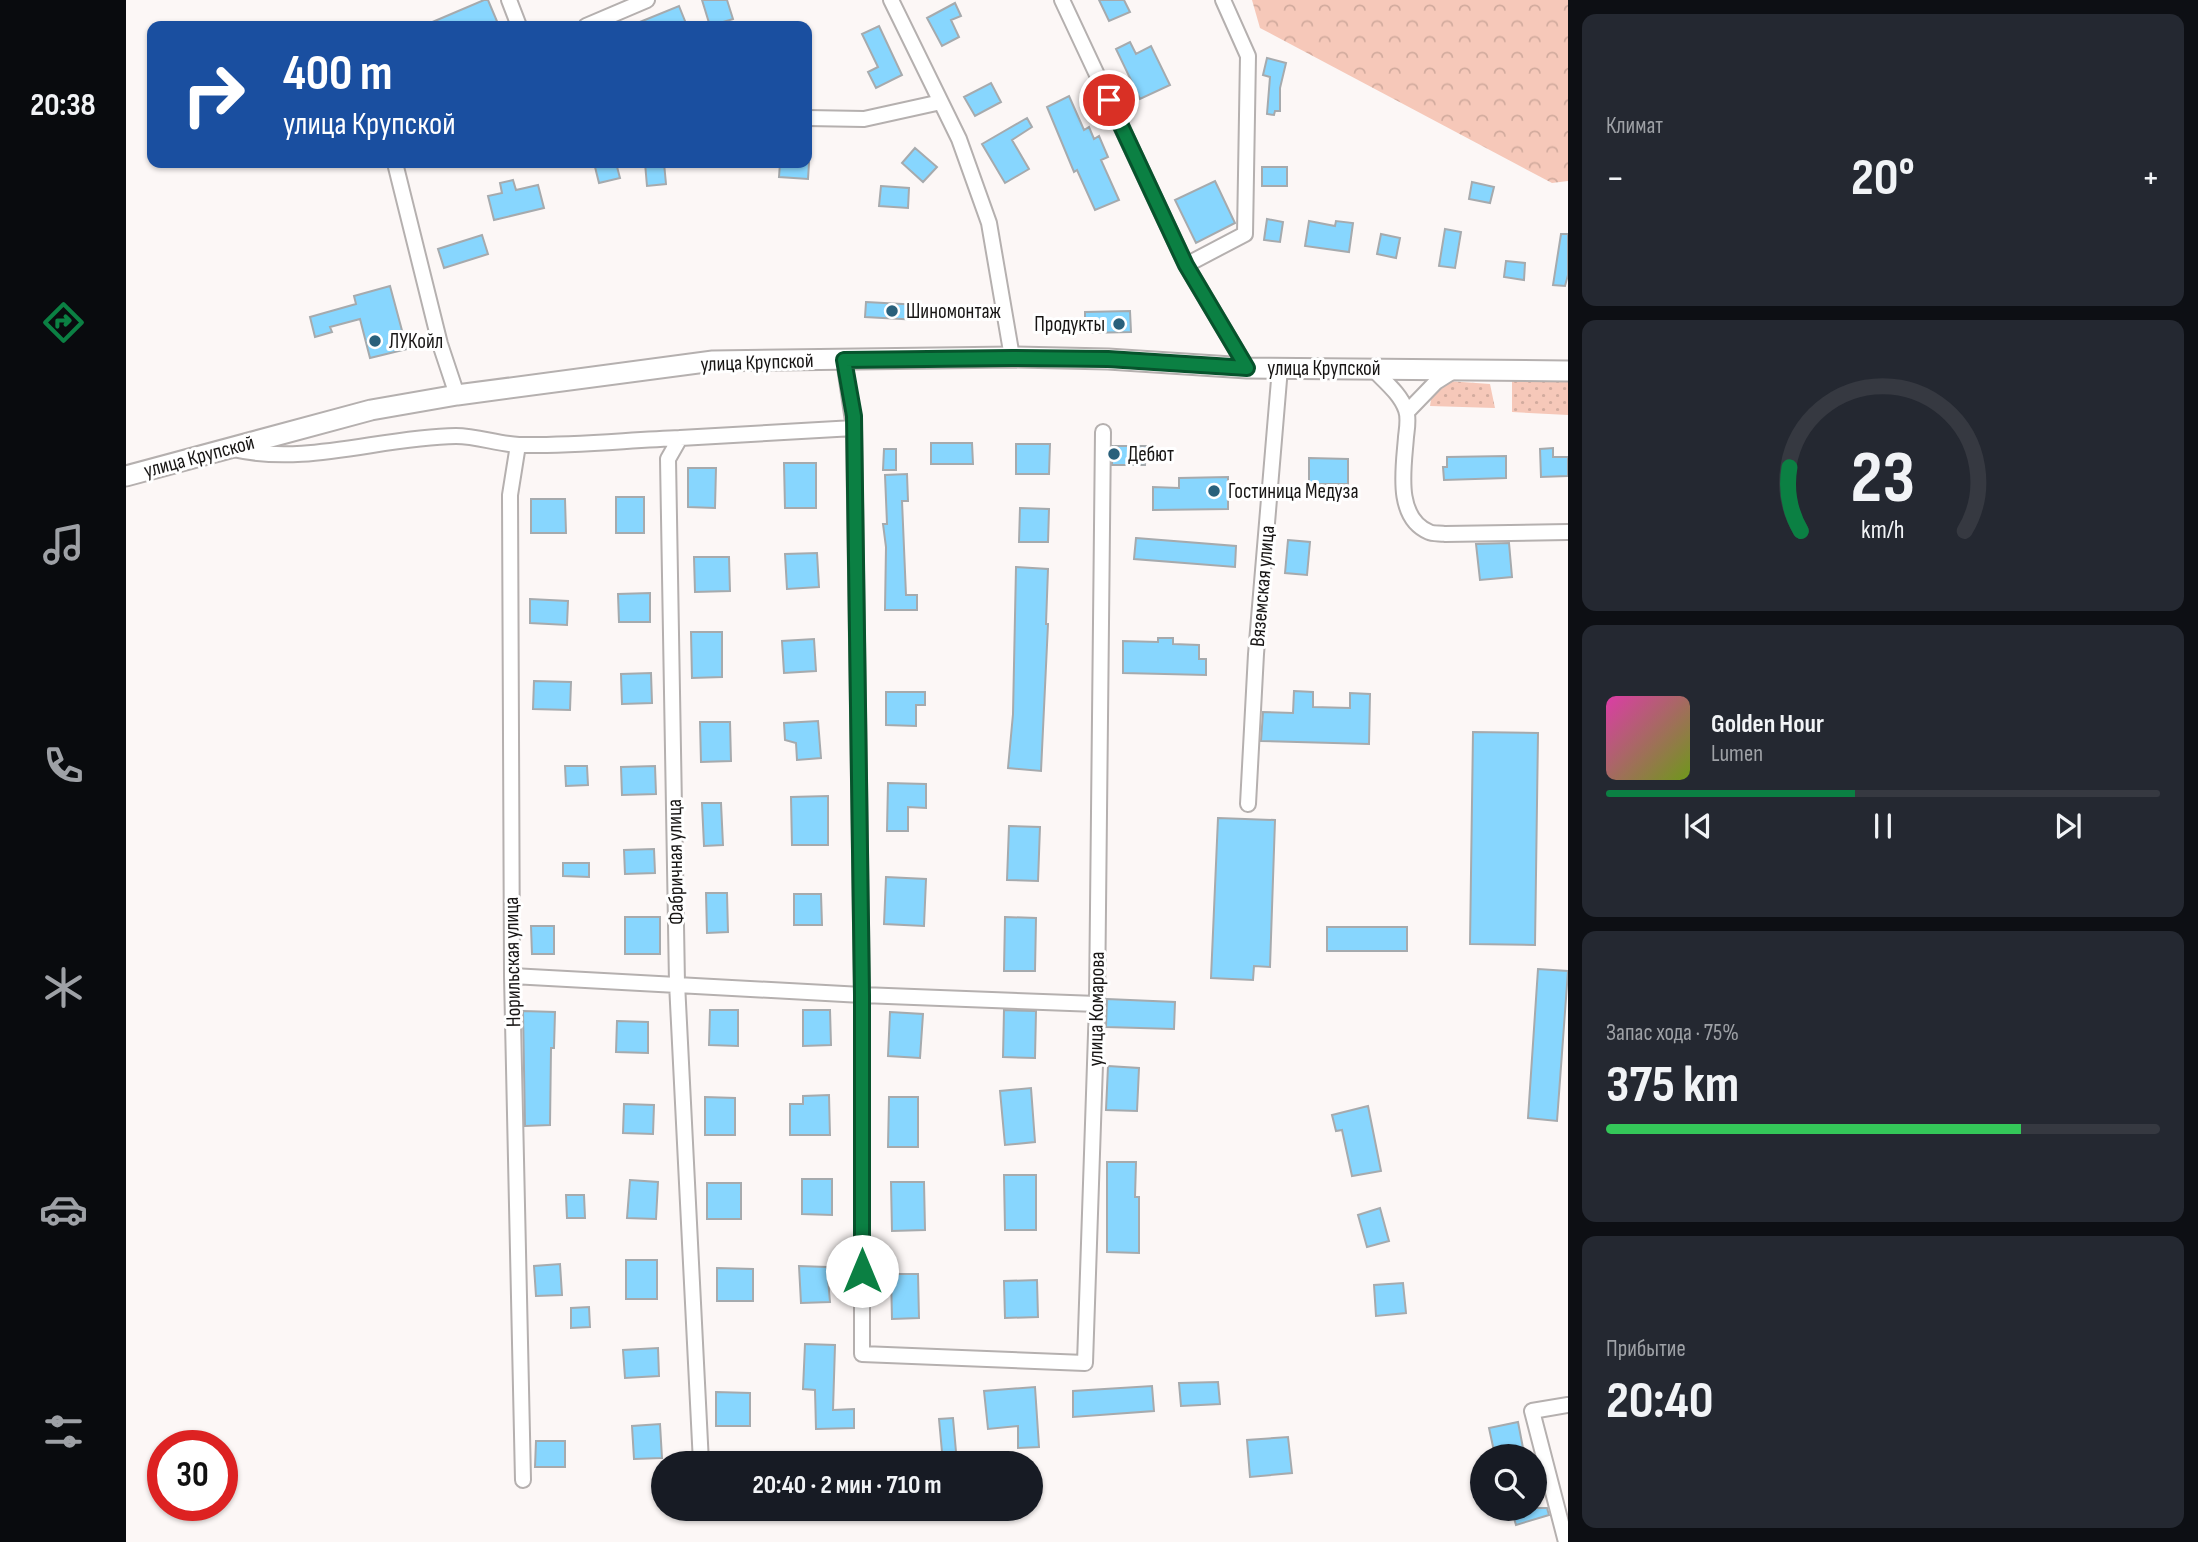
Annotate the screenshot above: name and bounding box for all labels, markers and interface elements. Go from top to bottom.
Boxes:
text: 400 m [283,45,393,104]
icon: right [168,49,259,140]
pin [1079,70,1139,130]
icon: arrive [1090,81,1128,119]
text: 20:38 [30,86,96,125]
text: улица Крупской [283,105,456,144]
text: Климат [1606,112,1663,140]
text: 20° [1851,147,1915,210]
text: − [1606,156,1625,201]
text: + [2141,156,2160,201]
icon: directions [39,298,88,347]
place label: Шиномонтаж [906,299,1002,324]
marker: Шиномонтаж [884,303,900,319]
place label: Продукты [1034,312,1105,337]
marker: Продукты [1111,316,1127,332]
place label: ЛУКойл [389,329,443,354]
marker: ЛУКойл [367,333,383,349]
street label: улица Крупской [700,348,814,377]
street label: улица Крупской [1267,356,1381,381]
street label: улица Крупской [141,430,257,483]
text: 23 [1851,436,1915,524]
place label: Дебют [1128,442,1174,467]
marker: Дебют [1106,446,1122,462]
place label: Гостиница Медуза [1228,479,1359,504]
marker: Гостиница Медуза [1206,483,1222,499]
text: km/h [1861,515,1905,546]
icon: music [39,520,88,569]
street label: Вяземская улица [1245,524,1280,648]
text: Golden Hour [1711,709,1824,740]
text: Lumen [1711,740,1763,768]
icon: phone [39,741,88,790]
street label: Фабричная улица [662,799,689,925]
icon: previous [1679,807,1717,845]
icon: pause [1864,807,1902,845]
icon: next [2049,807,2087,845]
street label: Норильская улица [499,897,526,1027]
street label: улица Комарова [1083,951,1110,1067]
icon: climate [39,963,88,1012]
text: Запас хода · 75% [1606,1019,1739,1047]
text: 375 km [1606,1054,1739,1117]
icon: car [39,1185,88,1234]
position arrow [825,1234,899,1308]
text: Прибытие [1606,1335,1686,1363]
text: 20:40 [1606,1370,1713,1433]
icon: filters [39,1407,88,1456]
speed limit sign: 30 [147,1430,238,1521]
map controls [1470,1444,1547,1521]
button: search [1470,1444,1547,1521]
text: 20:40 · 2 мин · 710 m [752,1470,942,1501]

